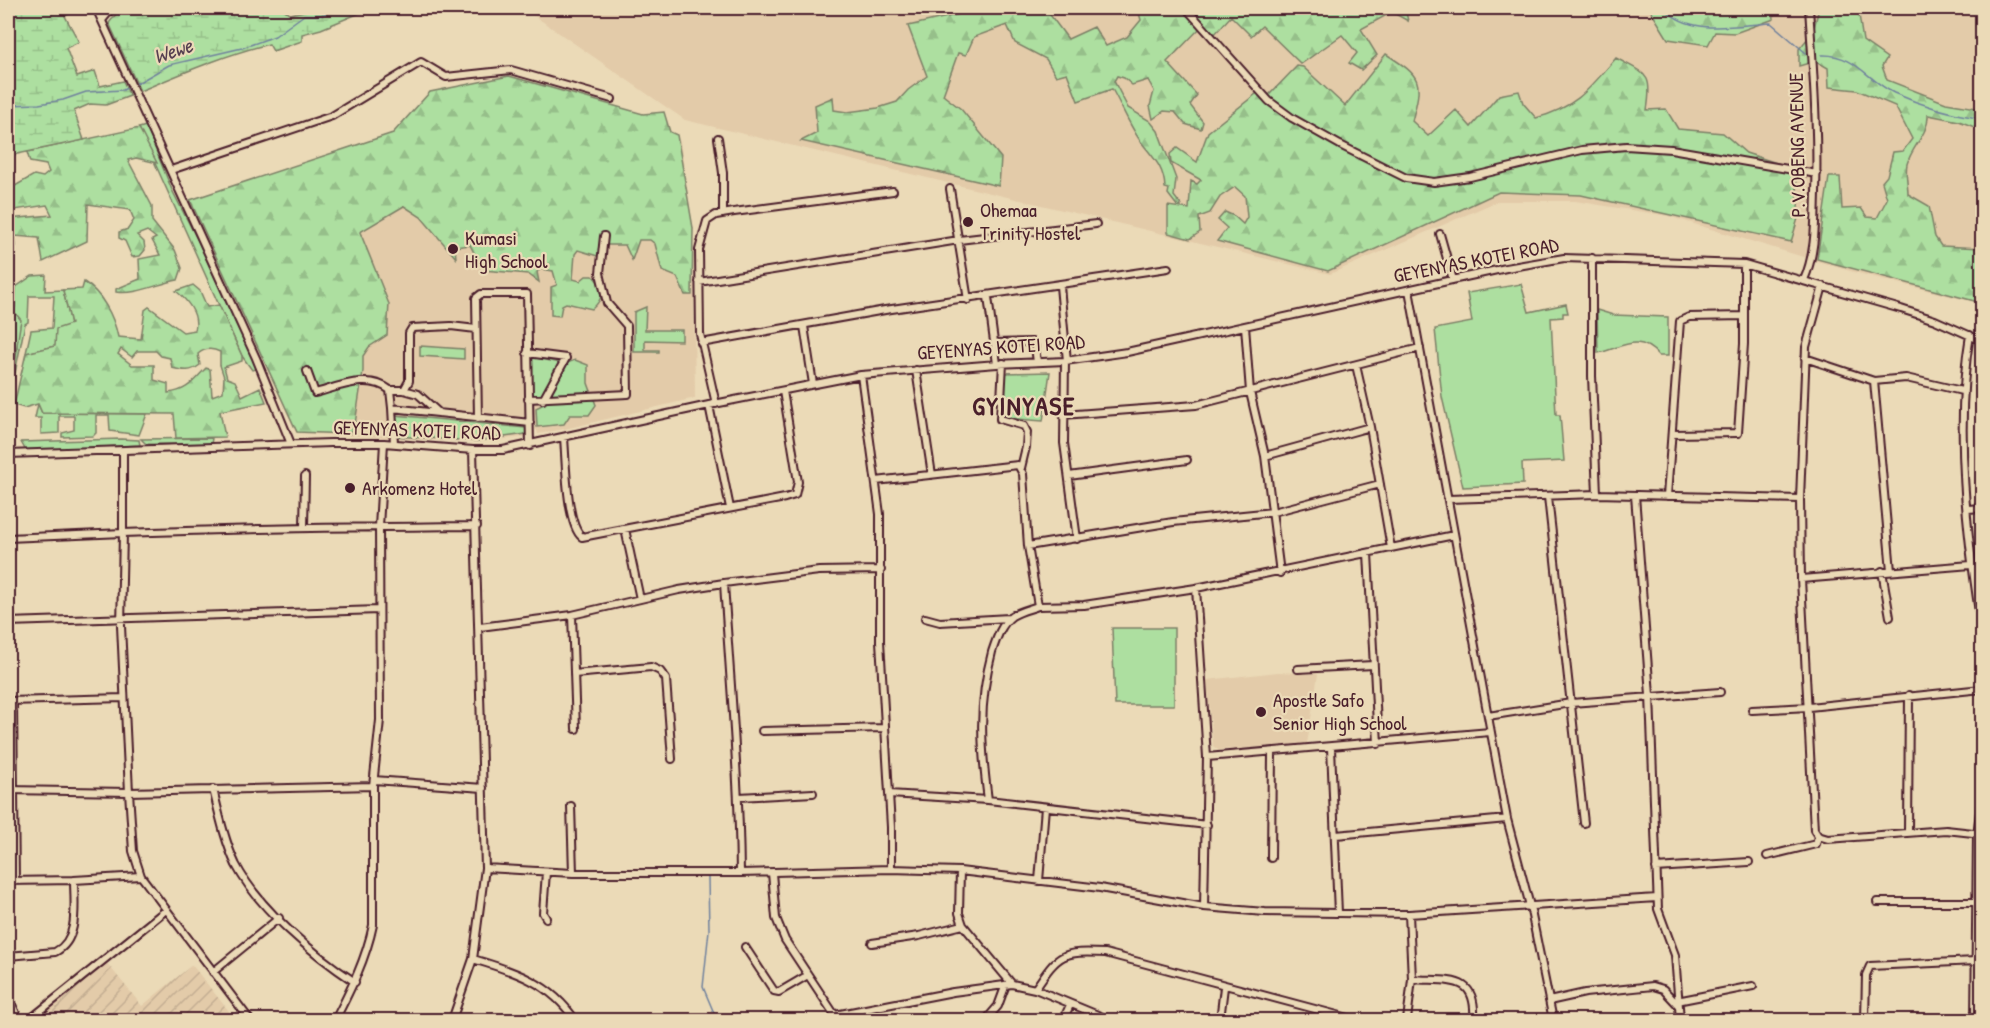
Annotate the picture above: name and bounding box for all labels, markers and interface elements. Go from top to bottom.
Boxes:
water label: Wewe [150,30,198,71]
street label: P.V.OBENG AVENUE [1782,72,1811,218]
place label: Ohemaa Trinity Hostel [980,196,1081,246]
marker: Ohemaa Trinity Hostel [961,215,975,229]
place label: Kumasi High School [465,224,548,274]
street label: GEYENYAS KOTEI ROAD [1391,230,1561,289]
marker: Kumasi High School [446,242,460,256]
street label: GEYENYAS KOTEI ROAD [916,327,1086,366]
district label: GYINYASE [972,388,1076,423]
street label: GEYENYAS KOTEI ROAD [333,413,502,446]
place label: Arkomenz Hotel [362,474,478,501]
marker: Arkomenz Hotel [343,481,357,495]
place label: Apostle Safo Senior High School [1273,686,1407,736]
marker: Apostle Safo Senior High School [1254,705,1268,719]

